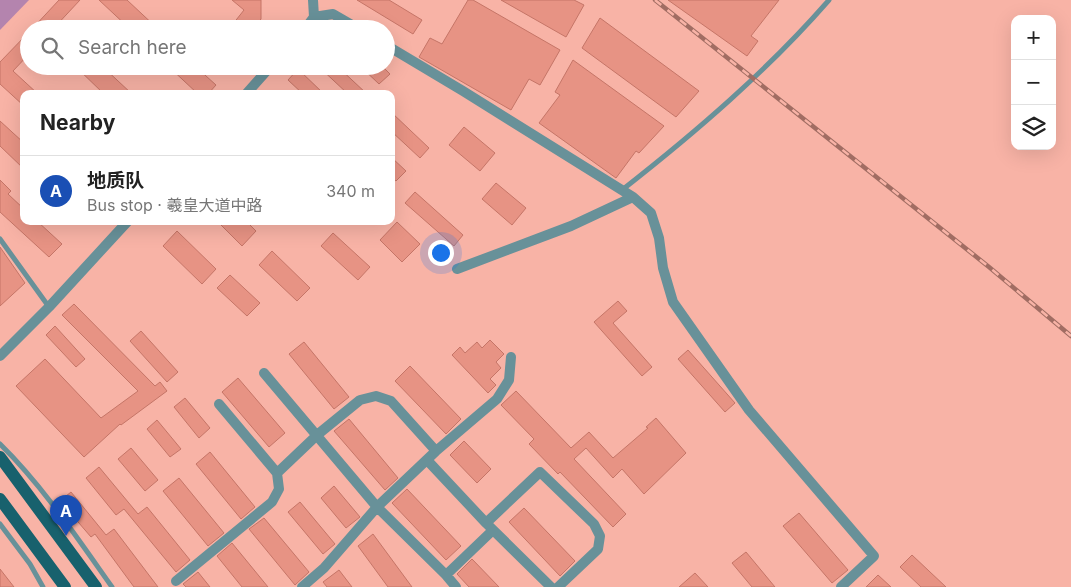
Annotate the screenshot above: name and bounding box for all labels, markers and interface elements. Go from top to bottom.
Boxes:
map controls [1011,15,1056,150]
button: + [1011,15,1056,60]
search box [20,20,395,75]
icon: search [38,34,66,62]
text: Search here [78,36,187,59]
button: − [1011,60,1056,105]
button: layers [1011,105,1056,150]
text: Nearby [40,110,115,135]
text: 地质队 [87,169,144,192]
text: A [50,181,62,201]
text: 340 m [326,181,375,201]
text: Bus stop · 羲皇大道中路 [87,195,262,215]
your location [428,240,454,266]
pin: A [50,495,82,536]

